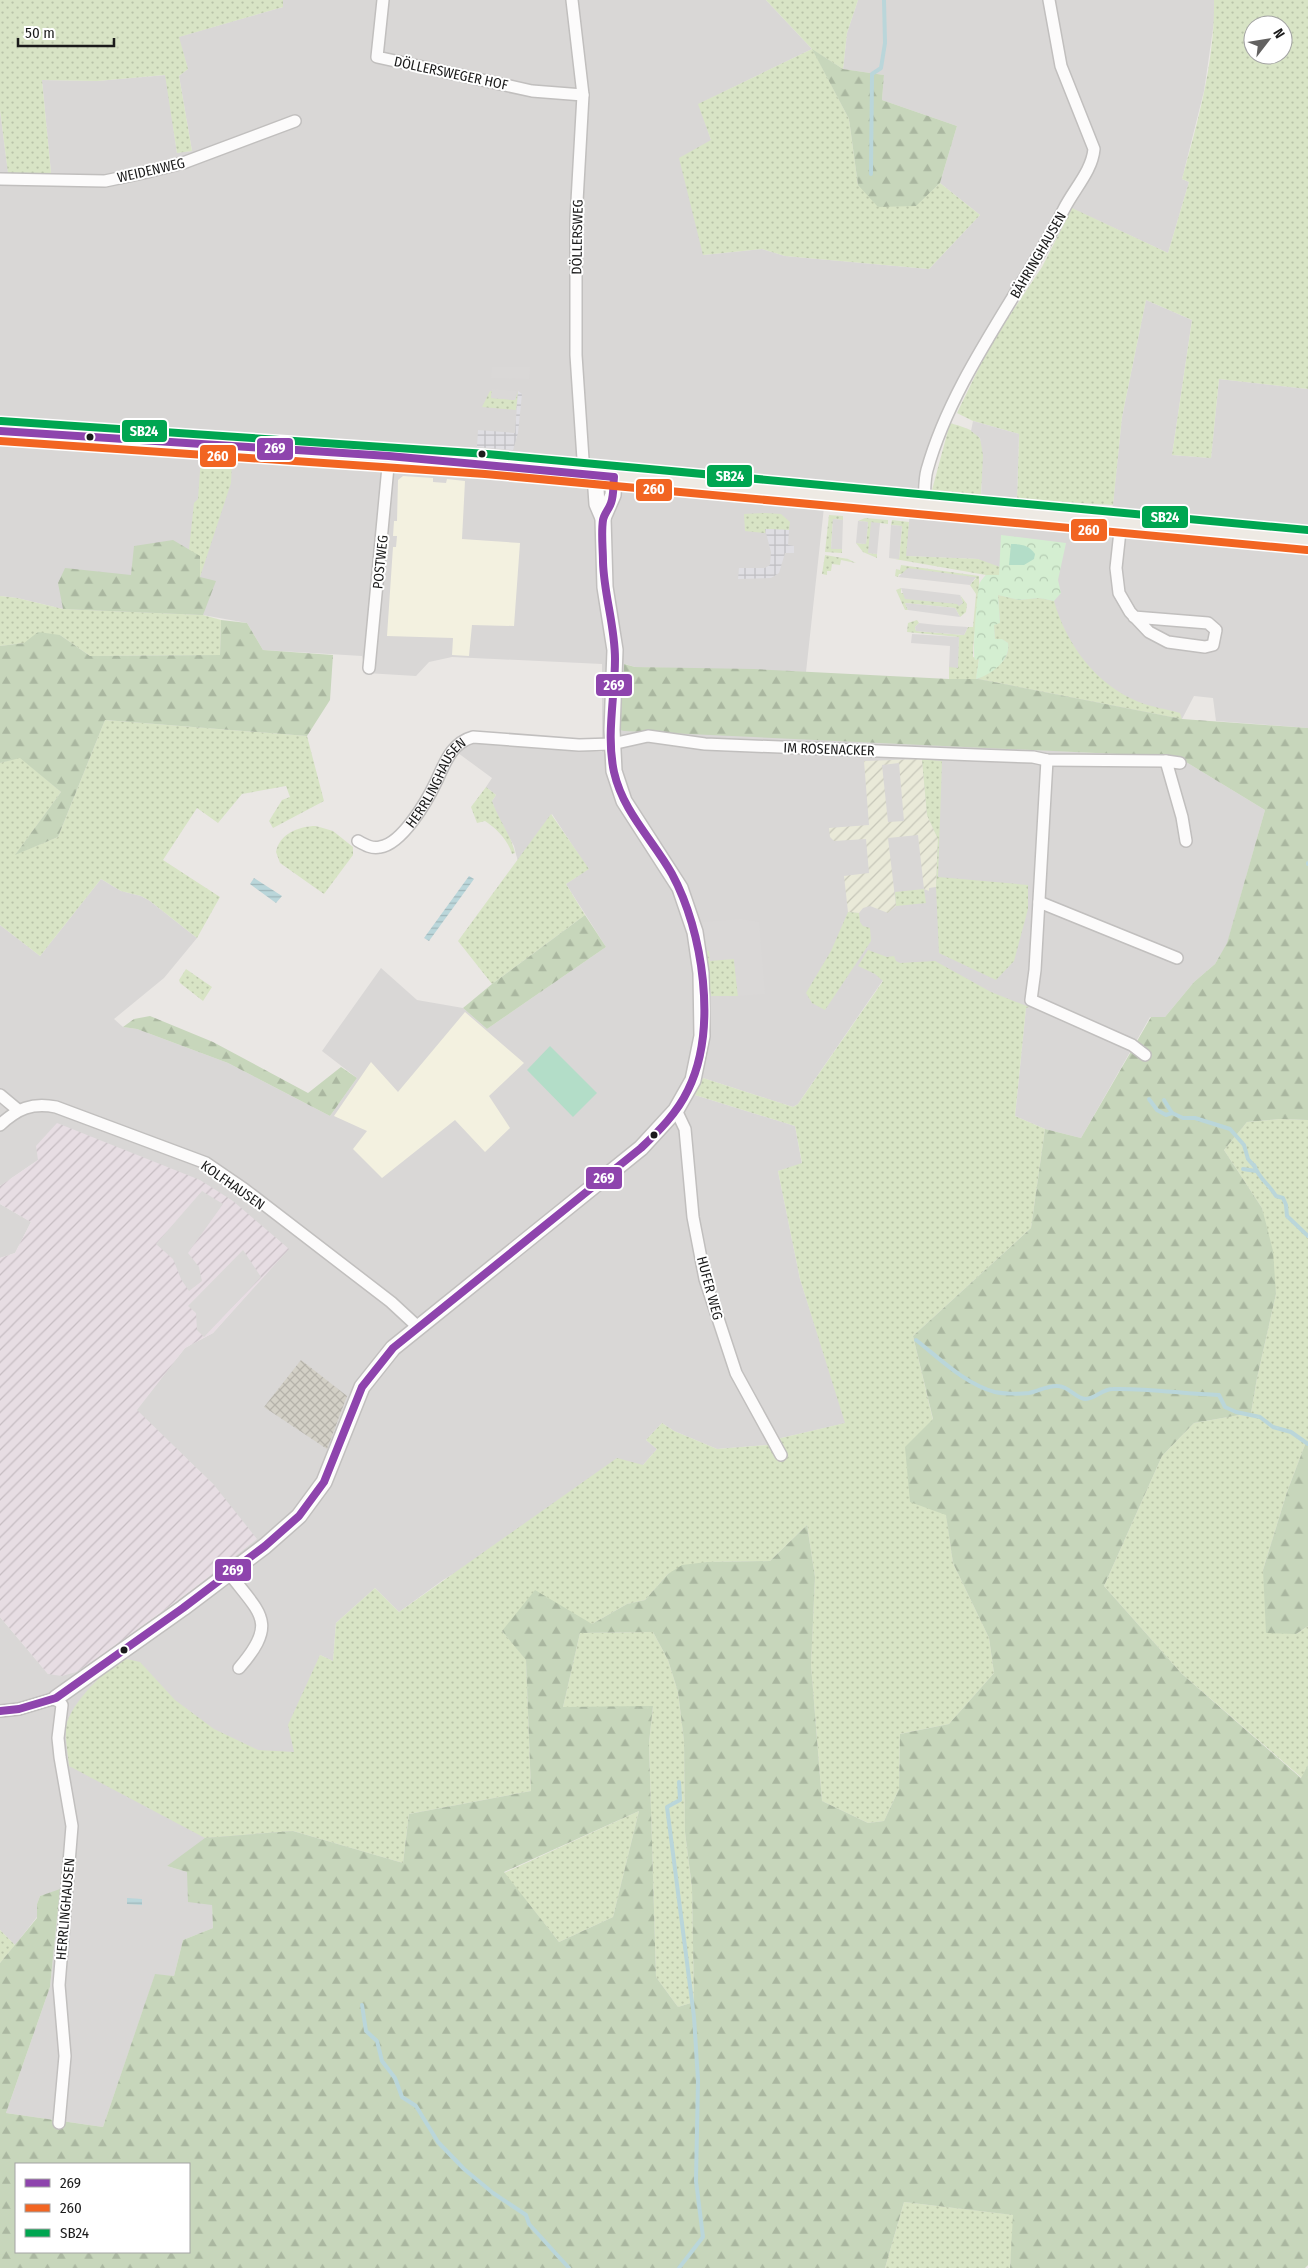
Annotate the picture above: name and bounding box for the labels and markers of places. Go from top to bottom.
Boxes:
unlabelled marker [85,432,95,442]
unlabelled marker [477,449,487,459]
unlabelled marker [649,1130,659,1140]
unlabelled marker [119,1645,129,1655]

